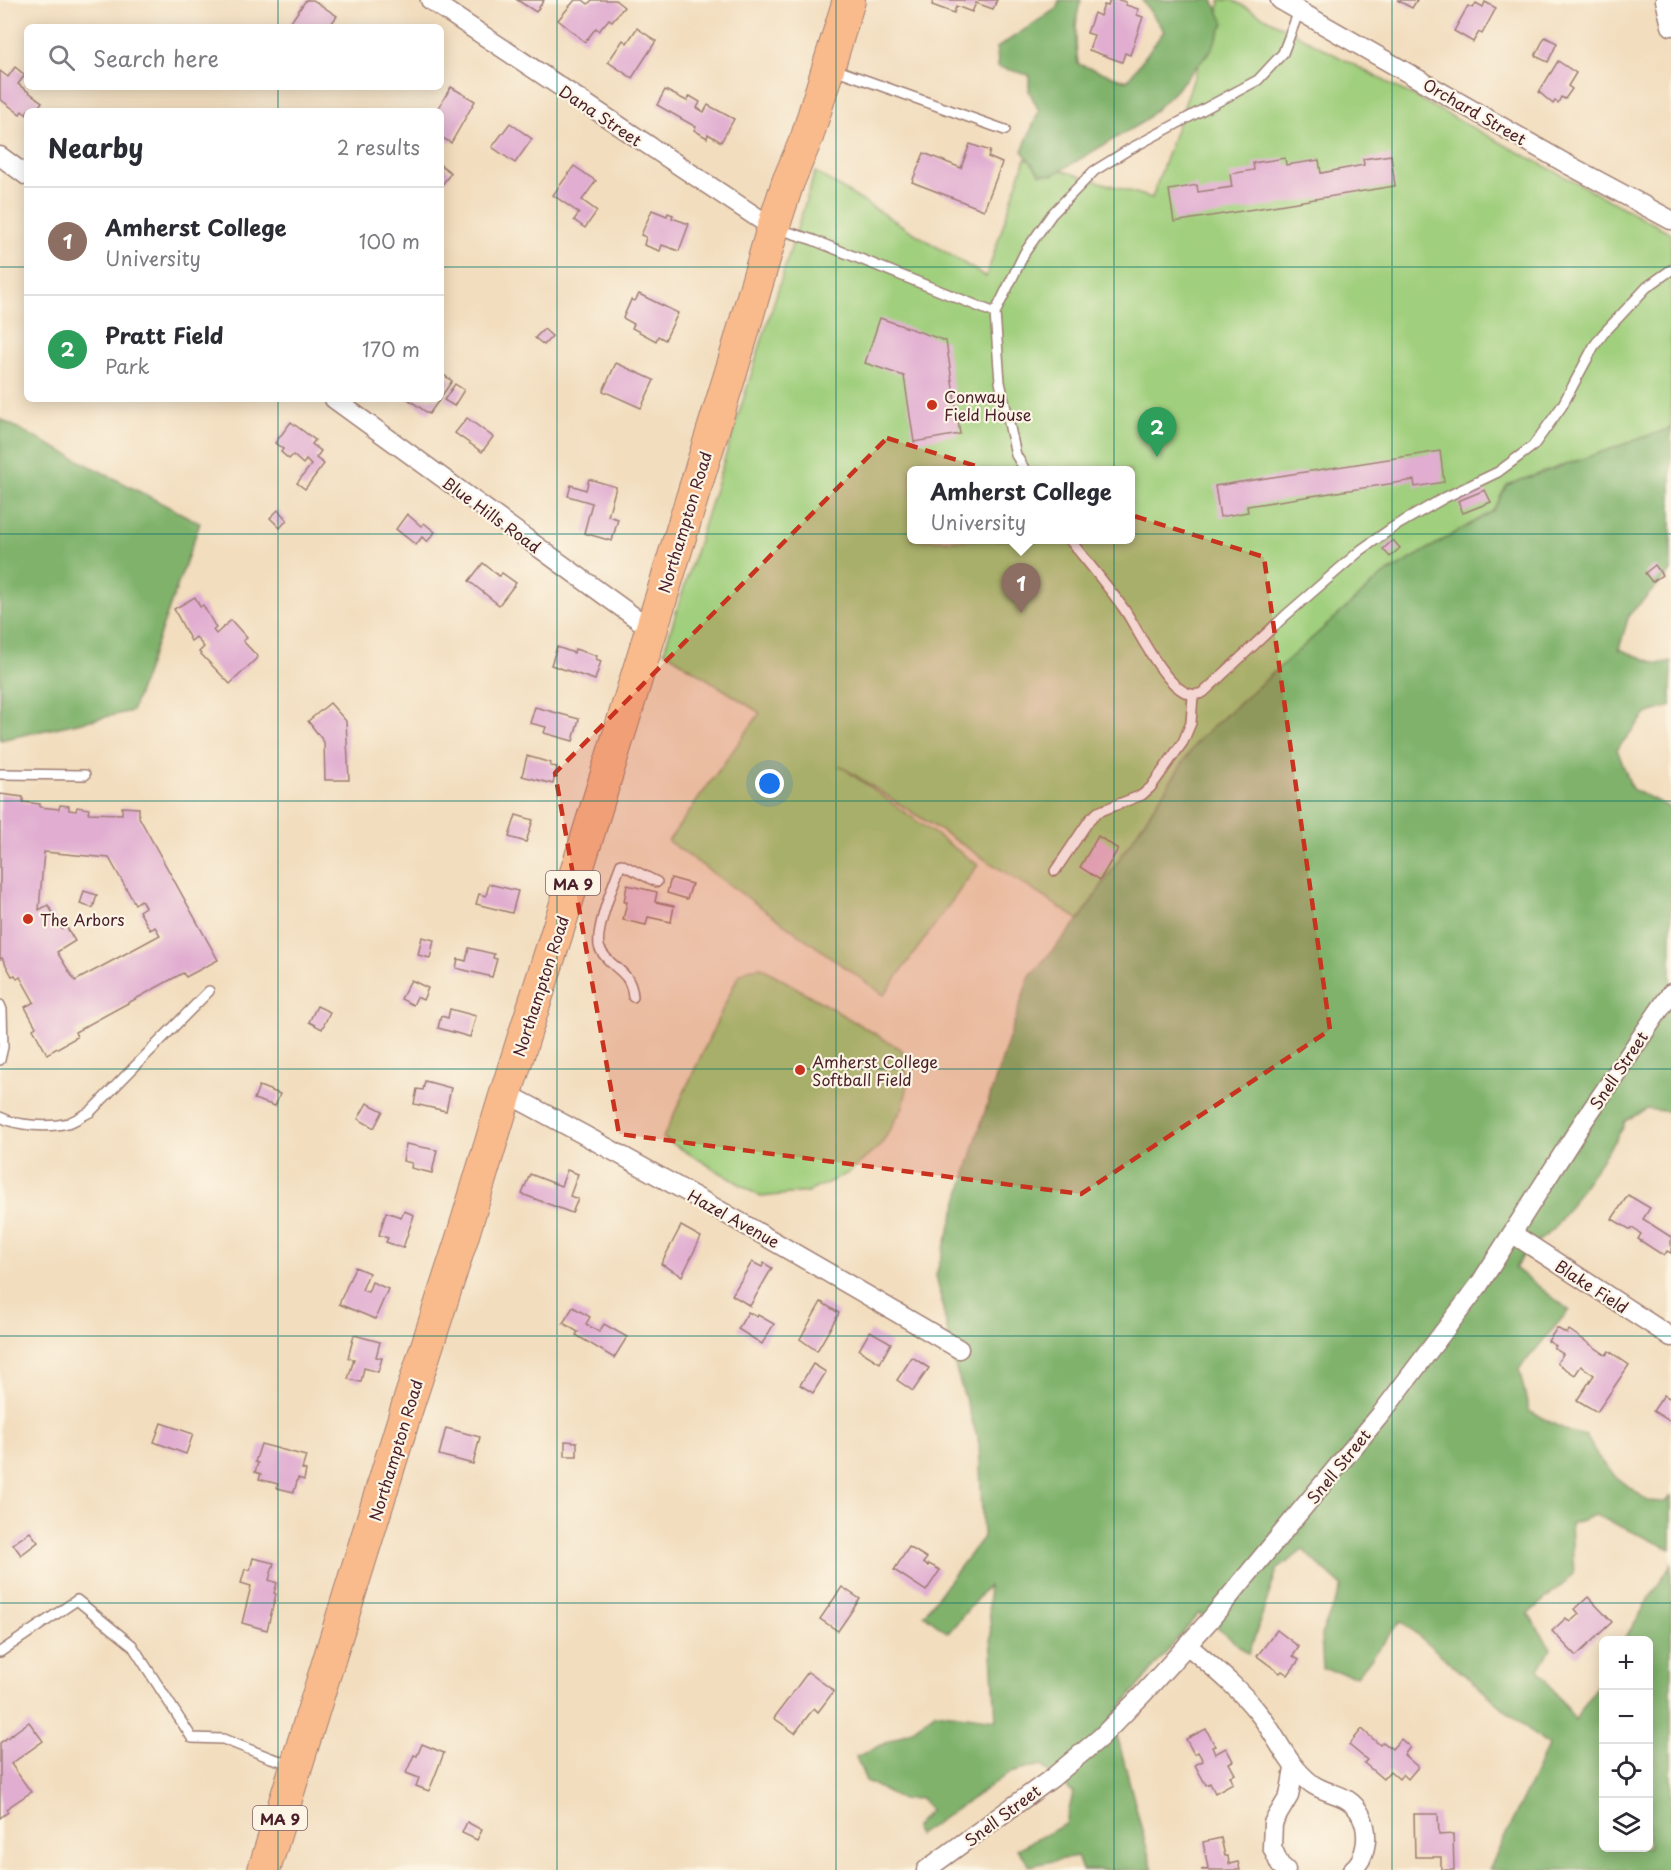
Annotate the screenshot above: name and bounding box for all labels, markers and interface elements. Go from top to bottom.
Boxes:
search box [24,24,444,90]
icon: search [45,41,78,74]
text: Search here [93,41,219,74]
street label: Orchard Street [1419,72,1531,151]
street label: Dana Street [555,79,647,152]
text: Nearby [48,128,143,167]
text: 2 results [337,132,420,162]
text: Amherst College [105,210,287,243]
text: 1 [63,226,72,256]
text: 100 m [359,226,420,256]
text: University [105,243,201,273]
text: Pratt Field [105,318,223,351]
text: 2 [60,334,75,364]
text: 170 m [362,334,420,364]
text: Park [105,351,150,381]
place label: Conway Field House [944,384,1032,426]
marker: Conway Field House [925,398,939,412]
pin: 2 [1138,408,1176,457]
street label: Northampton Road [651,448,717,596]
popup [907,466,1135,544]
street label: Blue Hills Road [438,470,546,558]
text: Amherst College [930,474,1112,507]
text: University [930,507,1026,537]
pin: 1 [1002,564,1040,613]
your location [755,769,784,798]
road number: MA 9 [546,871,600,895]
place label: The Arbors [40,907,125,931]
marker: The Arbors [21,912,35,926]
street label: Northampton Road [506,912,574,1060]
street label: Snell Street [1583,1026,1653,1114]
place label: Amherst College Softball Field [812,1049,938,1091]
marker: Amherst College Softball Field [793,1063,807,1077]
street label: Hazel Avenue [684,1183,785,1253]
street label: Blake Field [1551,1253,1633,1319]
street label: Northampton Road [362,1376,428,1524]
street label: Snell Street [1300,1423,1376,1509]
map controls [1599,1636,1653,1852]
button: + [1599,1636,1653,1690]
button: − [1599,1690,1653,1744]
button: locate [1599,1744,1653,1798]
street label: Snell Street [959,1778,1046,1852]
button: layers [1599,1798,1653,1852]
road number: MA 9 [253,1806,307,1830]

